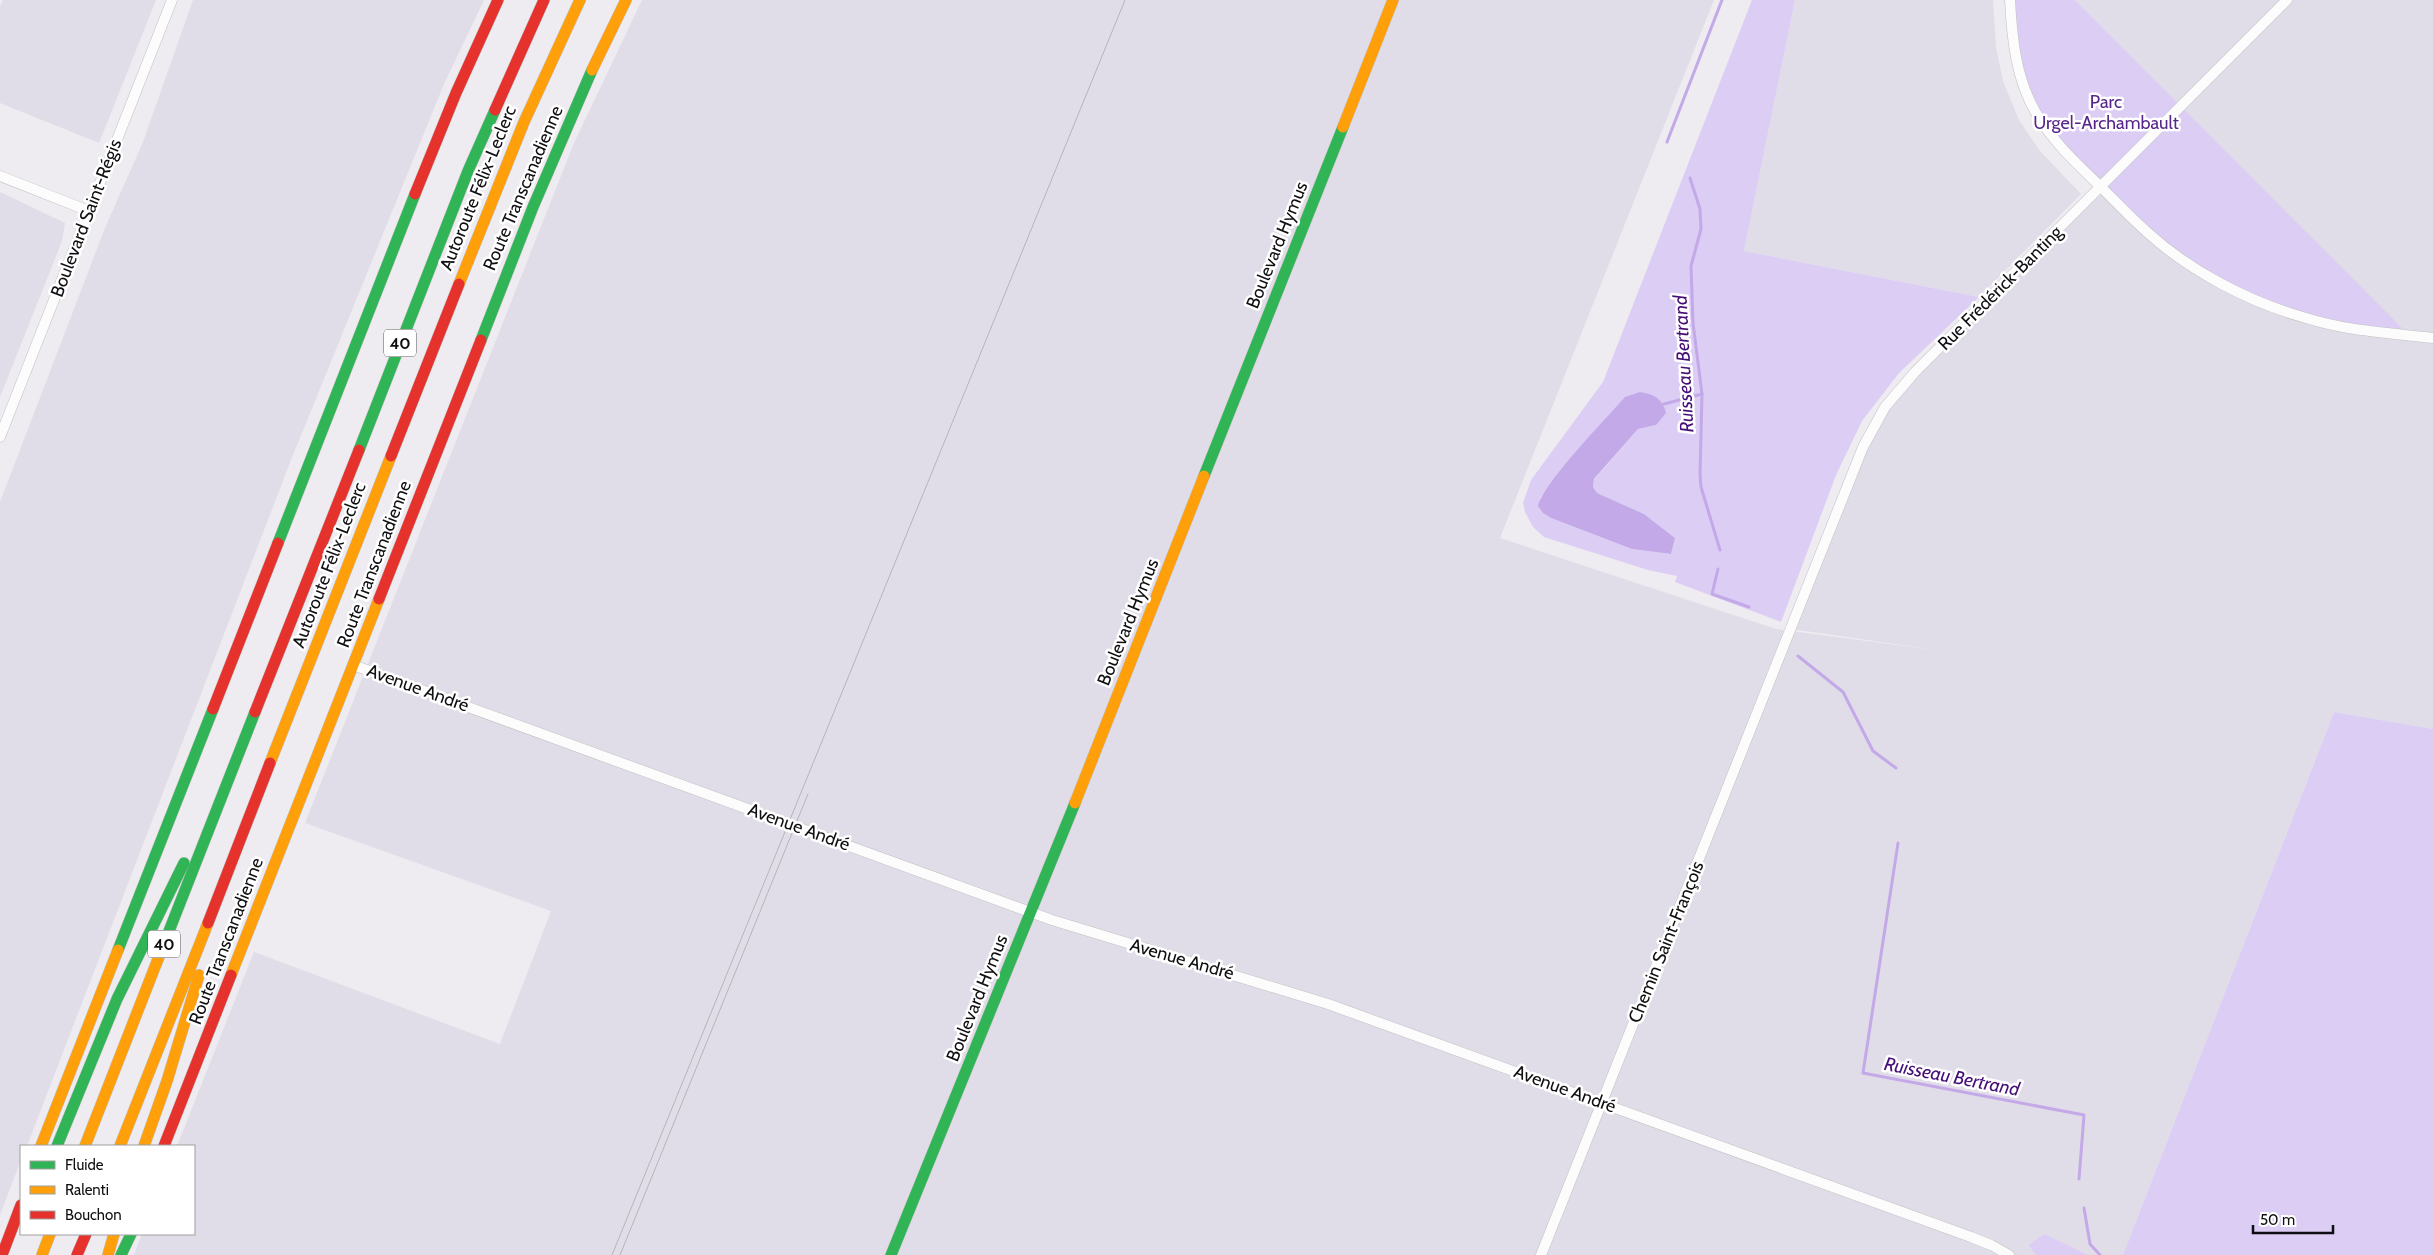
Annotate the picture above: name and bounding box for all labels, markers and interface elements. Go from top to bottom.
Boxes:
park label: Parc Urgel-Archambault [2033,91,2179,134]
street label: Route Transcanadienne [478,102,568,274]
street label: Autoroute Félix-Leclerc [435,103,521,273]
street label: Boulevard Saint-Régis [46,136,126,300]
street label: Boulevard Hymus [1242,178,1312,312]
street label: Rue Frédérick-Banting [1933,220,2068,355]
water label: Ruisseau Bertrand [1668,294,1699,433]
road number: 40 [384,329,416,356]
street label: Route Transcanadienne [332,478,416,650]
street label: Autoroute Félix-Leclerc [287,479,371,651]
street label: Boulevard Hymus [1093,555,1163,689]
street label: Avenue André [364,659,472,717]
street label: Avenue André [745,798,853,856]
street label: Route Transcanadienne [184,855,268,1027]
street label: Chemin Saint-François [1623,858,1709,1026]
road number: 40 [148,931,180,958]
street label: Boulevard Hymus [942,931,1012,1065]
street label: Avenue André [1128,934,1236,984]
water label: Ruisseau Bertrand [1882,1052,2023,1101]
street label: Avenue André [1511,1060,1619,1118]
legend [20,1145,195,1235]
text: Fluide [65,1156,104,1174]
text: Ralenti [65,1181,109,1199]
scale bar [2253,1202,2333,1234]
text: Bouchon [65,1206,122,1224]
text: 50 m [2260,1211,2295,1229]

